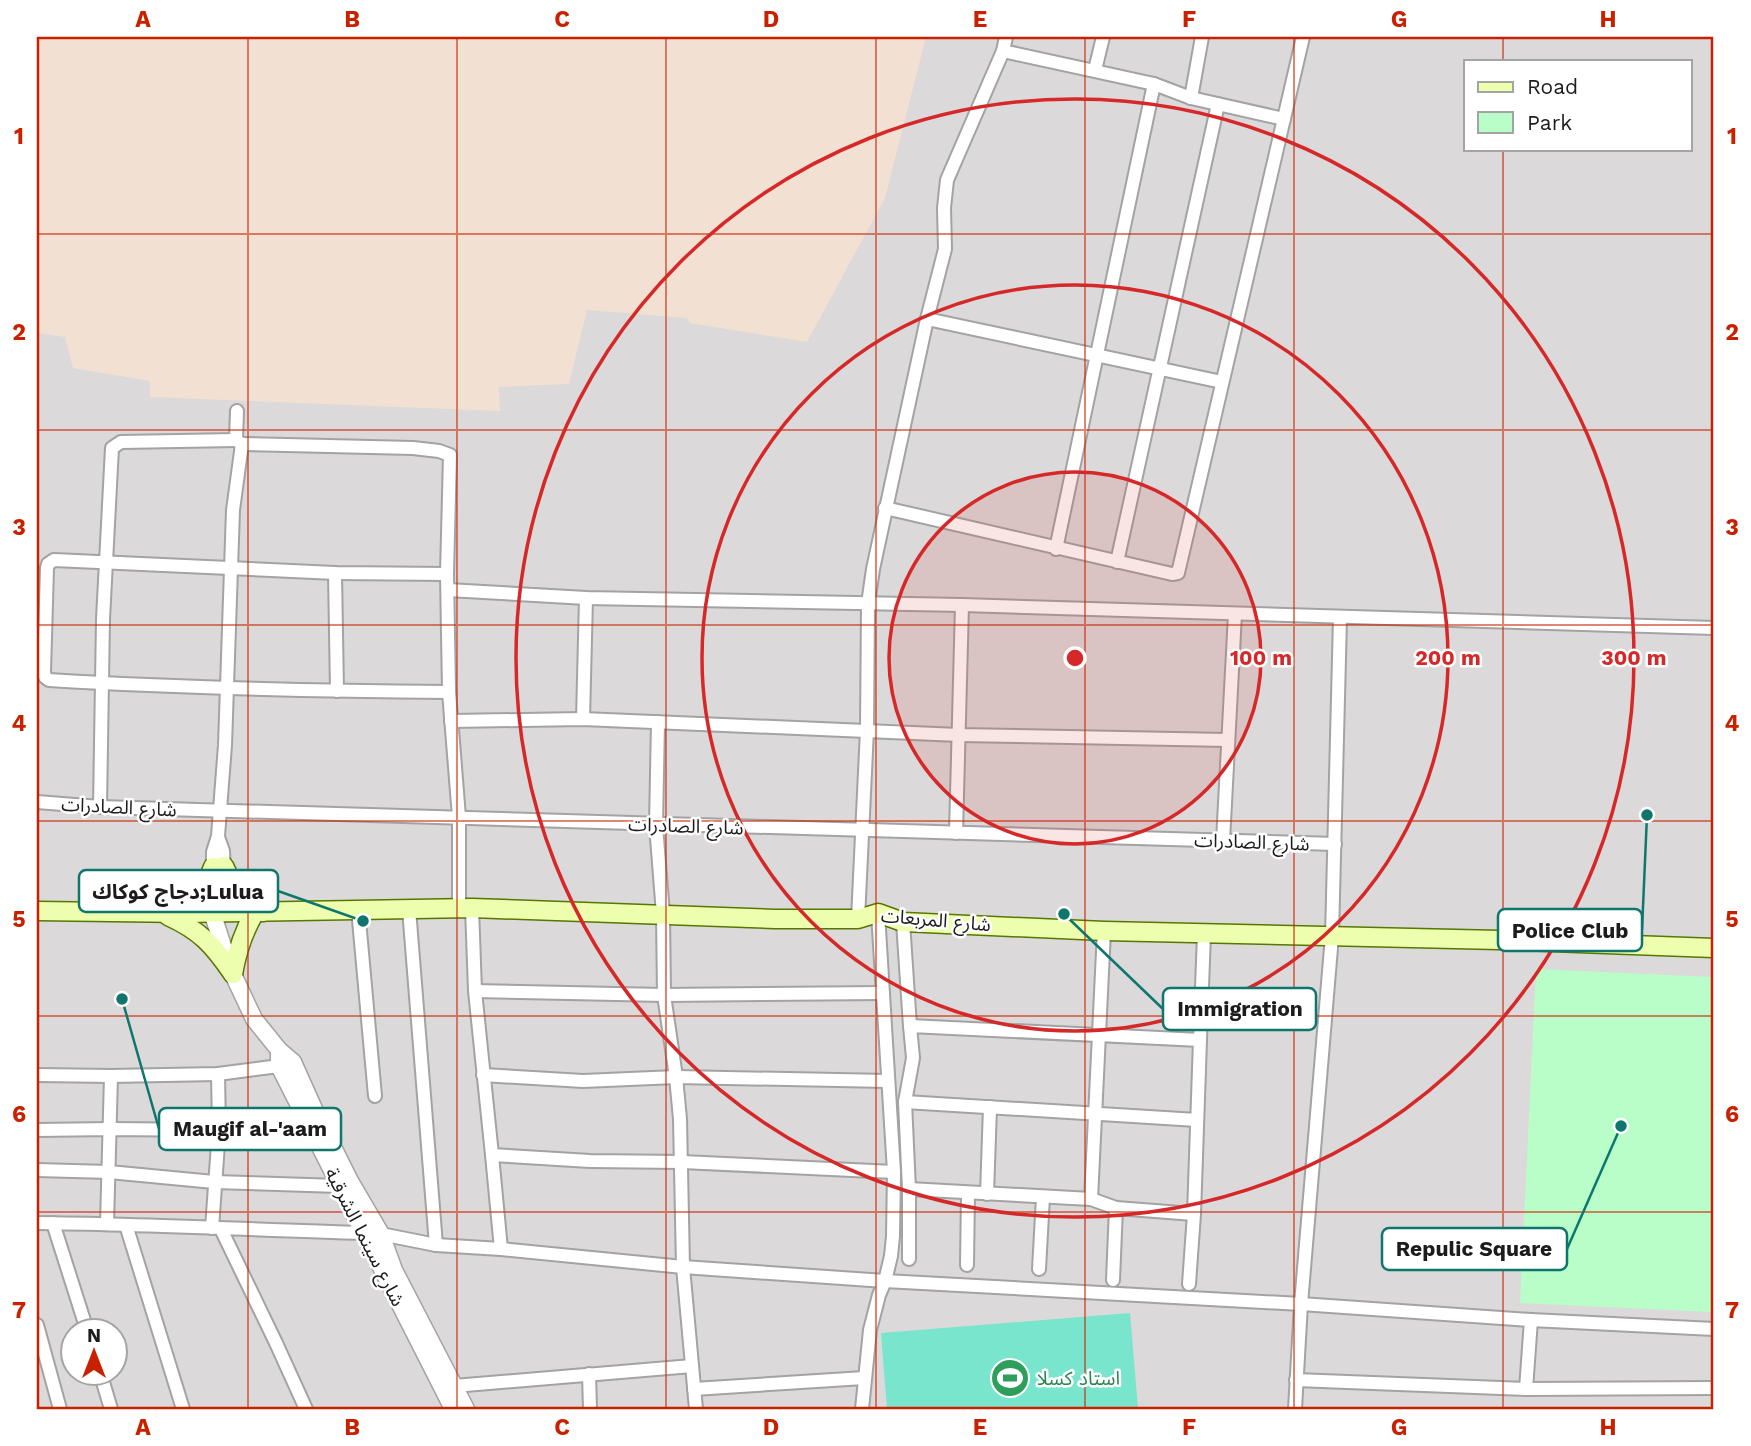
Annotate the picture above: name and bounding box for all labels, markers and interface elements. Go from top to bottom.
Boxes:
text: A [135,6,151,33]
text: B [344,6,360,33]
text: C [554,6,570,33]
text: D [763,6,779,33]
text: E [973,6,987,33]
text: F [1182,6,1196,33]
text: G [1391,6,1407,33]
text: H [1599,6,1617,33]
legend [1464,60,1692,150]
text: Road [1527,74,1578,99]
text: Park [1527,110,1572,135]
text: 1 [14,123,24,150]
text: 1 [1727,123,1737,150]
text: 2 [12,319,26,346]
text: 2 [1725,319,1739,346]
text: 3 [12,514,26,541]
text: 3 [1725,514,1739,541]
text: 100 m [1230,645,1292,670]
text: 200 m [1415,645,1481,670]
text: 300 m [1601,645,1667,670]
centre of rings [1063,646,1087,670]
text: 4 [12,710,27,737]
text: 4 [1725,710,1740,737]
street label: شارع الصادرات [61,792,177,824]
street label: شارع الصادرات [628,812,744,842]
street label: شارع الصادرات [1194,828,1310,858]
callout: دجاج كوكاك;Lulua [79,870,278,912]
text: دجاج كوكاك;Lulua [92,879,265,907]
street label: شارع المربعات [880,904,992,938]
text: 5 [12,906,26,933]
text: 5 [1725,906,1739,933]
callout: Police Club [1498,909,1642,951]
text: Police Club [1512,918,1628,943]
callout: Immigration [1163,988,1316,1030]
text: Immigration [1177,996,1303,1021]
text: 6 [12,1101,26,1128]
text: 6 [1725,1101,1739,1128]
callout: Maugif al-'aam [159,1108,341,1150]
text: Maugif al-'aam [173,1116,327,1141]
street label: شارع سينما الشرقية [318,1164,410,1311]
callout: Repulic Square [1382,1228,1567,1270]
text: Repulic Square [1396,1236,1552,1261]
text: 7 [12,1297,26,1324]
text: 7 [1725,1297,1739,1324]
north arrow [60,1316,130,1386]
text: N [87,1324,101,1347]
sports icon: استاد كسلا [989,1357,1031,1399]
place label: استاد كسلا [1037,1367,1120,1390]
text: A [135,1414,151,1441]
text: B [344,1414,360,1441]
text: C [554,1414,570,1441]
text: D [763,1414,779,1441]
text: E [973,1414,987,1441]
text: F [1182,1414,1196,1441]
text: G [1391,1414,1407,1441]
text: H [1599,1414,1617,1441]

